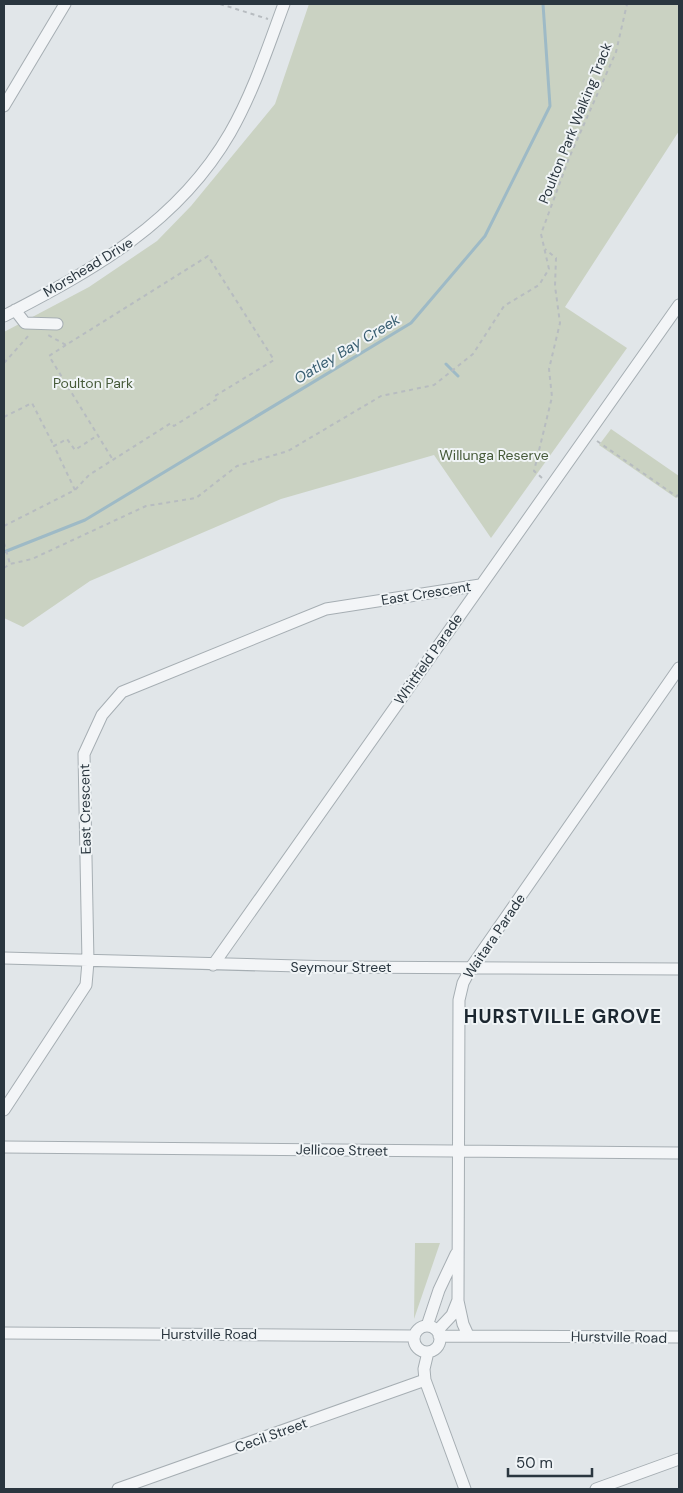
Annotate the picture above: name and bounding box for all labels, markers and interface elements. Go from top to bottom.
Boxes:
street label: Poulton Park Walking Track [534,40,616,206]
street label: Morshead Drive [40,233,136,301]
water label: Oatley Bay Creek [290,309,404,389]
park label: Poulton Park [53,374,133,392]
park label: Willunga Reserve [439,446,549,464]
street label: East Crescent [380,577,472,609]
street label: Whitfield Parade [390,610,466,708]
street label: East Crescent [75,763,95,855]
street label: Waitara Parade [459,890,529,982]
street label: Seymour Street [291,958,391,976]
district label: HURSTVILLE GROVE [464,1004,662,1029]
street label: Jellicoe Street [296,1140,388,1160]
street label: Hurstville Road [161,1325,257,1343]
street label: Hurstville Road [571,1327,667,1347]
street label: Cecil Street [232,1414,310,1456]
scale bar [508,1446,592,1478]
text: 50 m [516,1453,553,1473]

